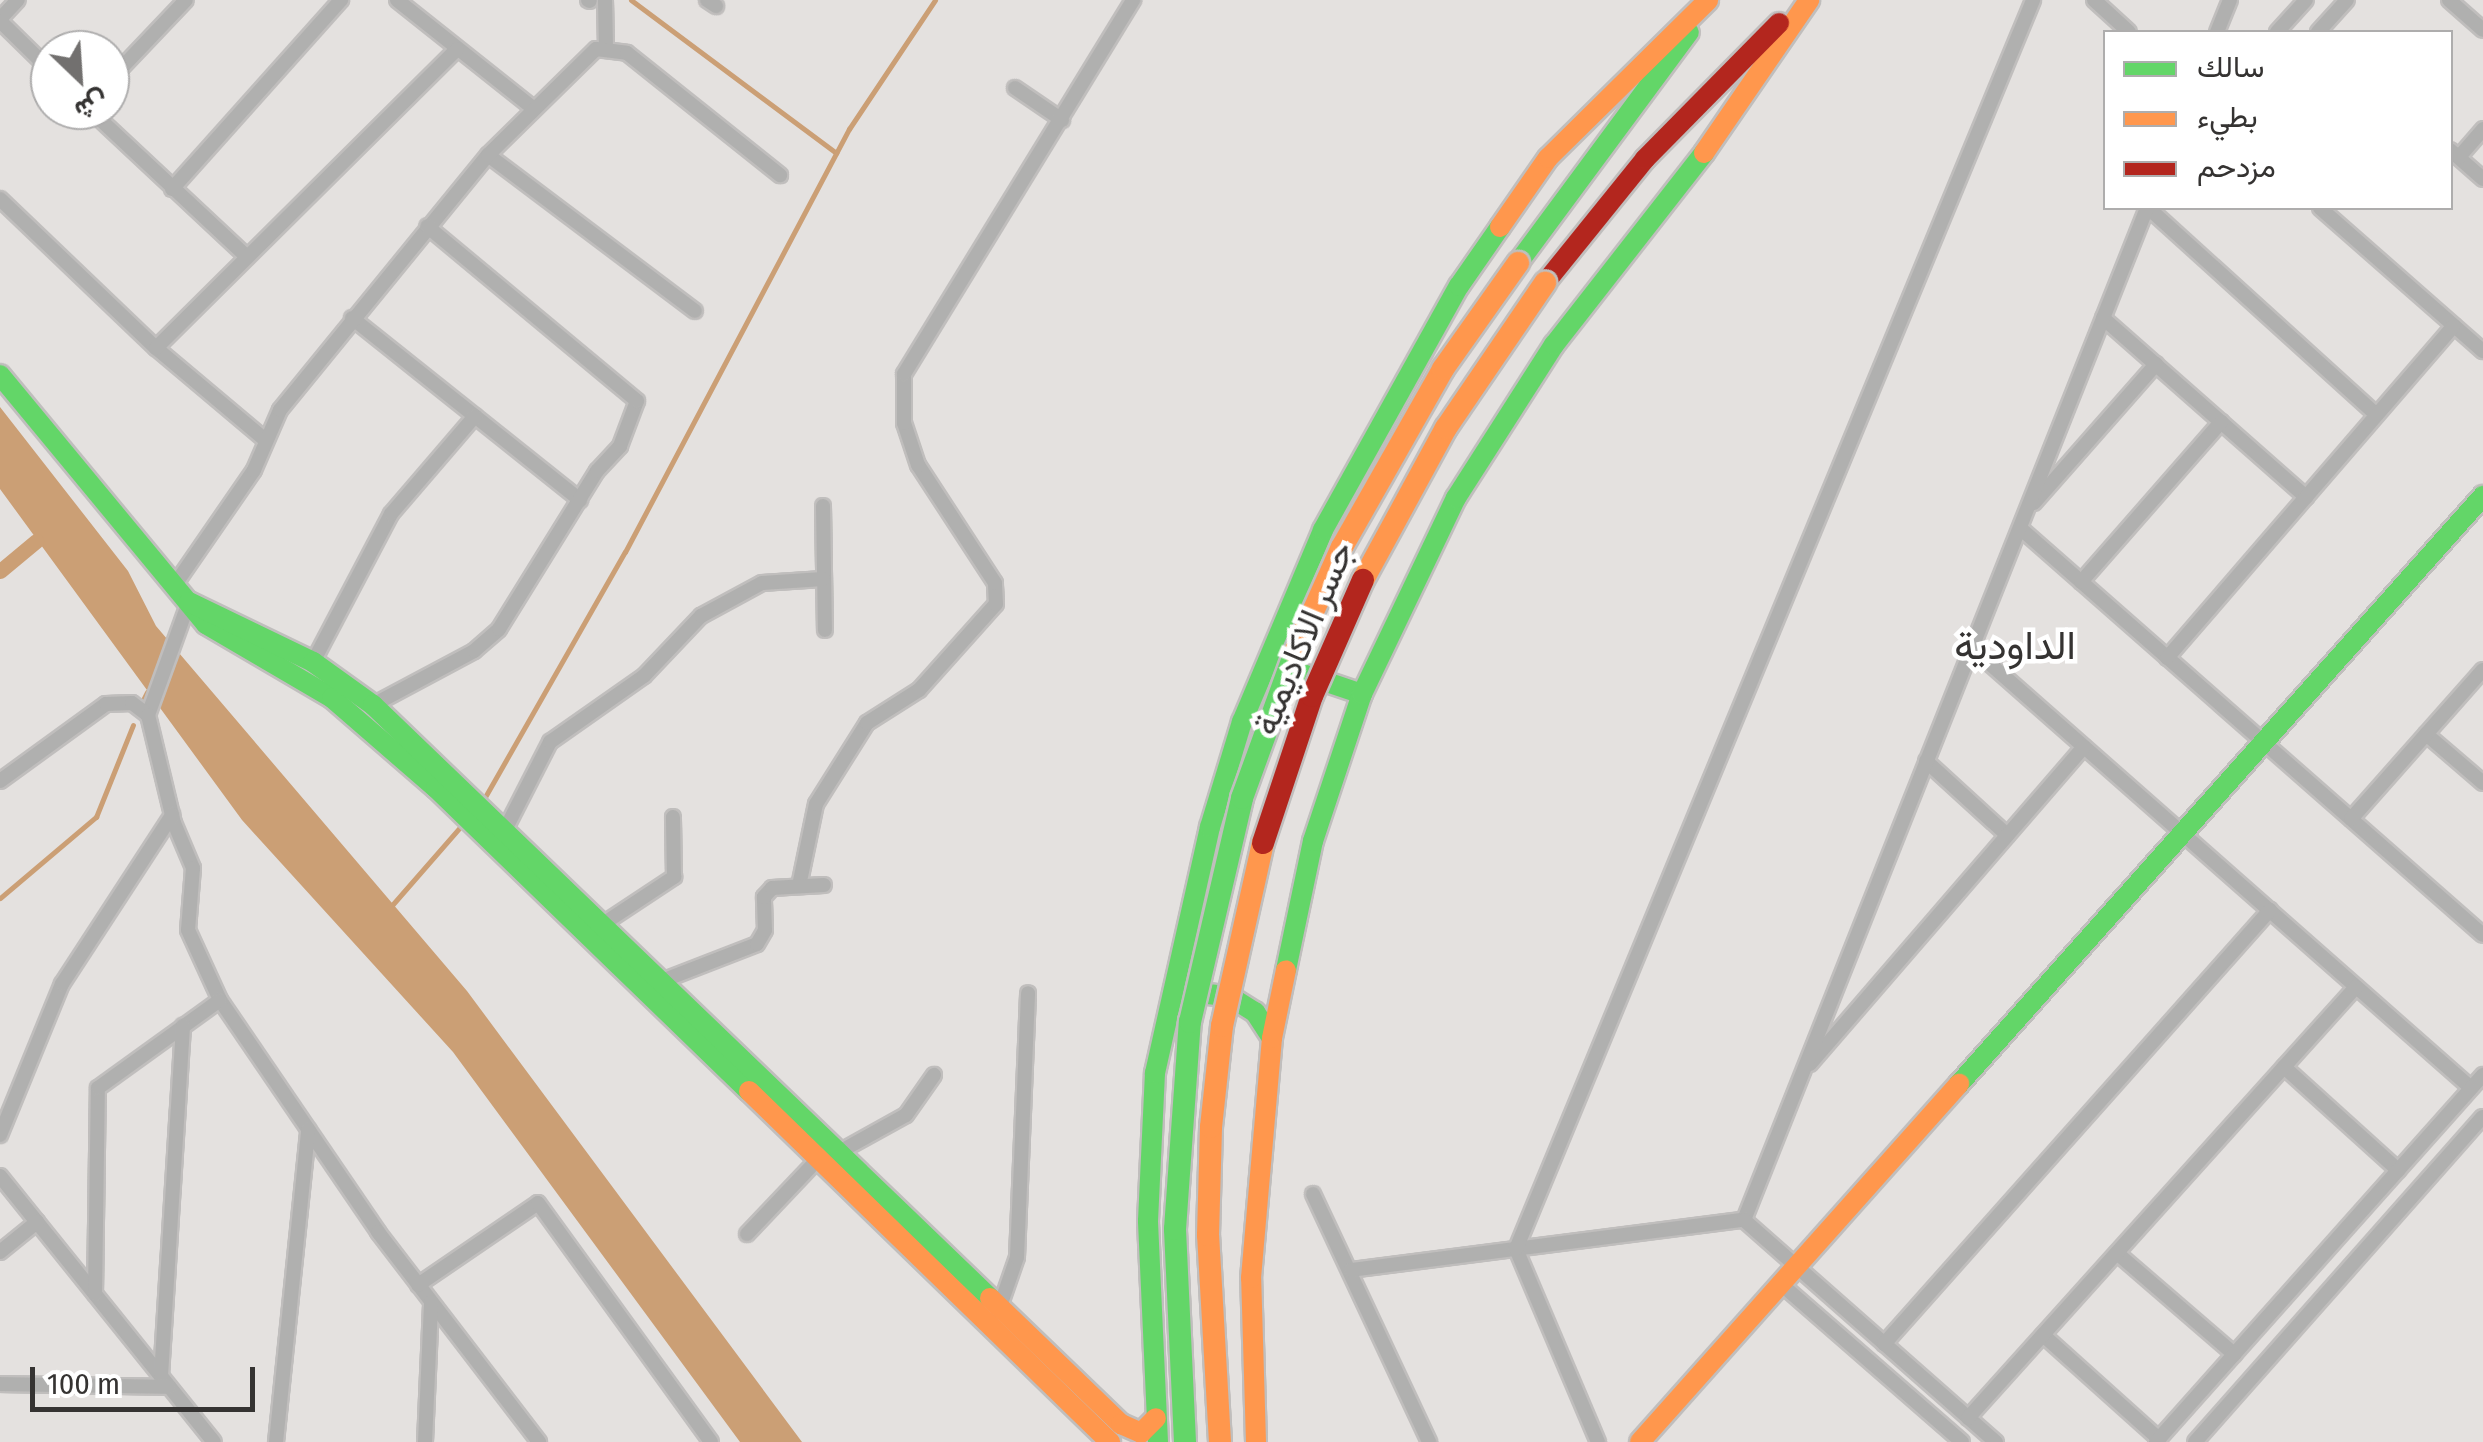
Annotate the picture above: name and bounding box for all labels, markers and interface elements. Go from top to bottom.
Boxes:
north arrow [30,30,130,130]
legend [2103,30,2453,210]
text: سالك [2197,49,2264,85]
text: ش [70,84,114,128]
text: بطيء [2197,99,2258,135]
text: مزدحم [2197,149,2276,185]
street label: جسر الاكاديمية [1243,535,1363,741]
district label: الداودية [1954,622,2076,670]
scale bar [35,1347,260,1409]
text: 100 m [47,1366,120,1402]

